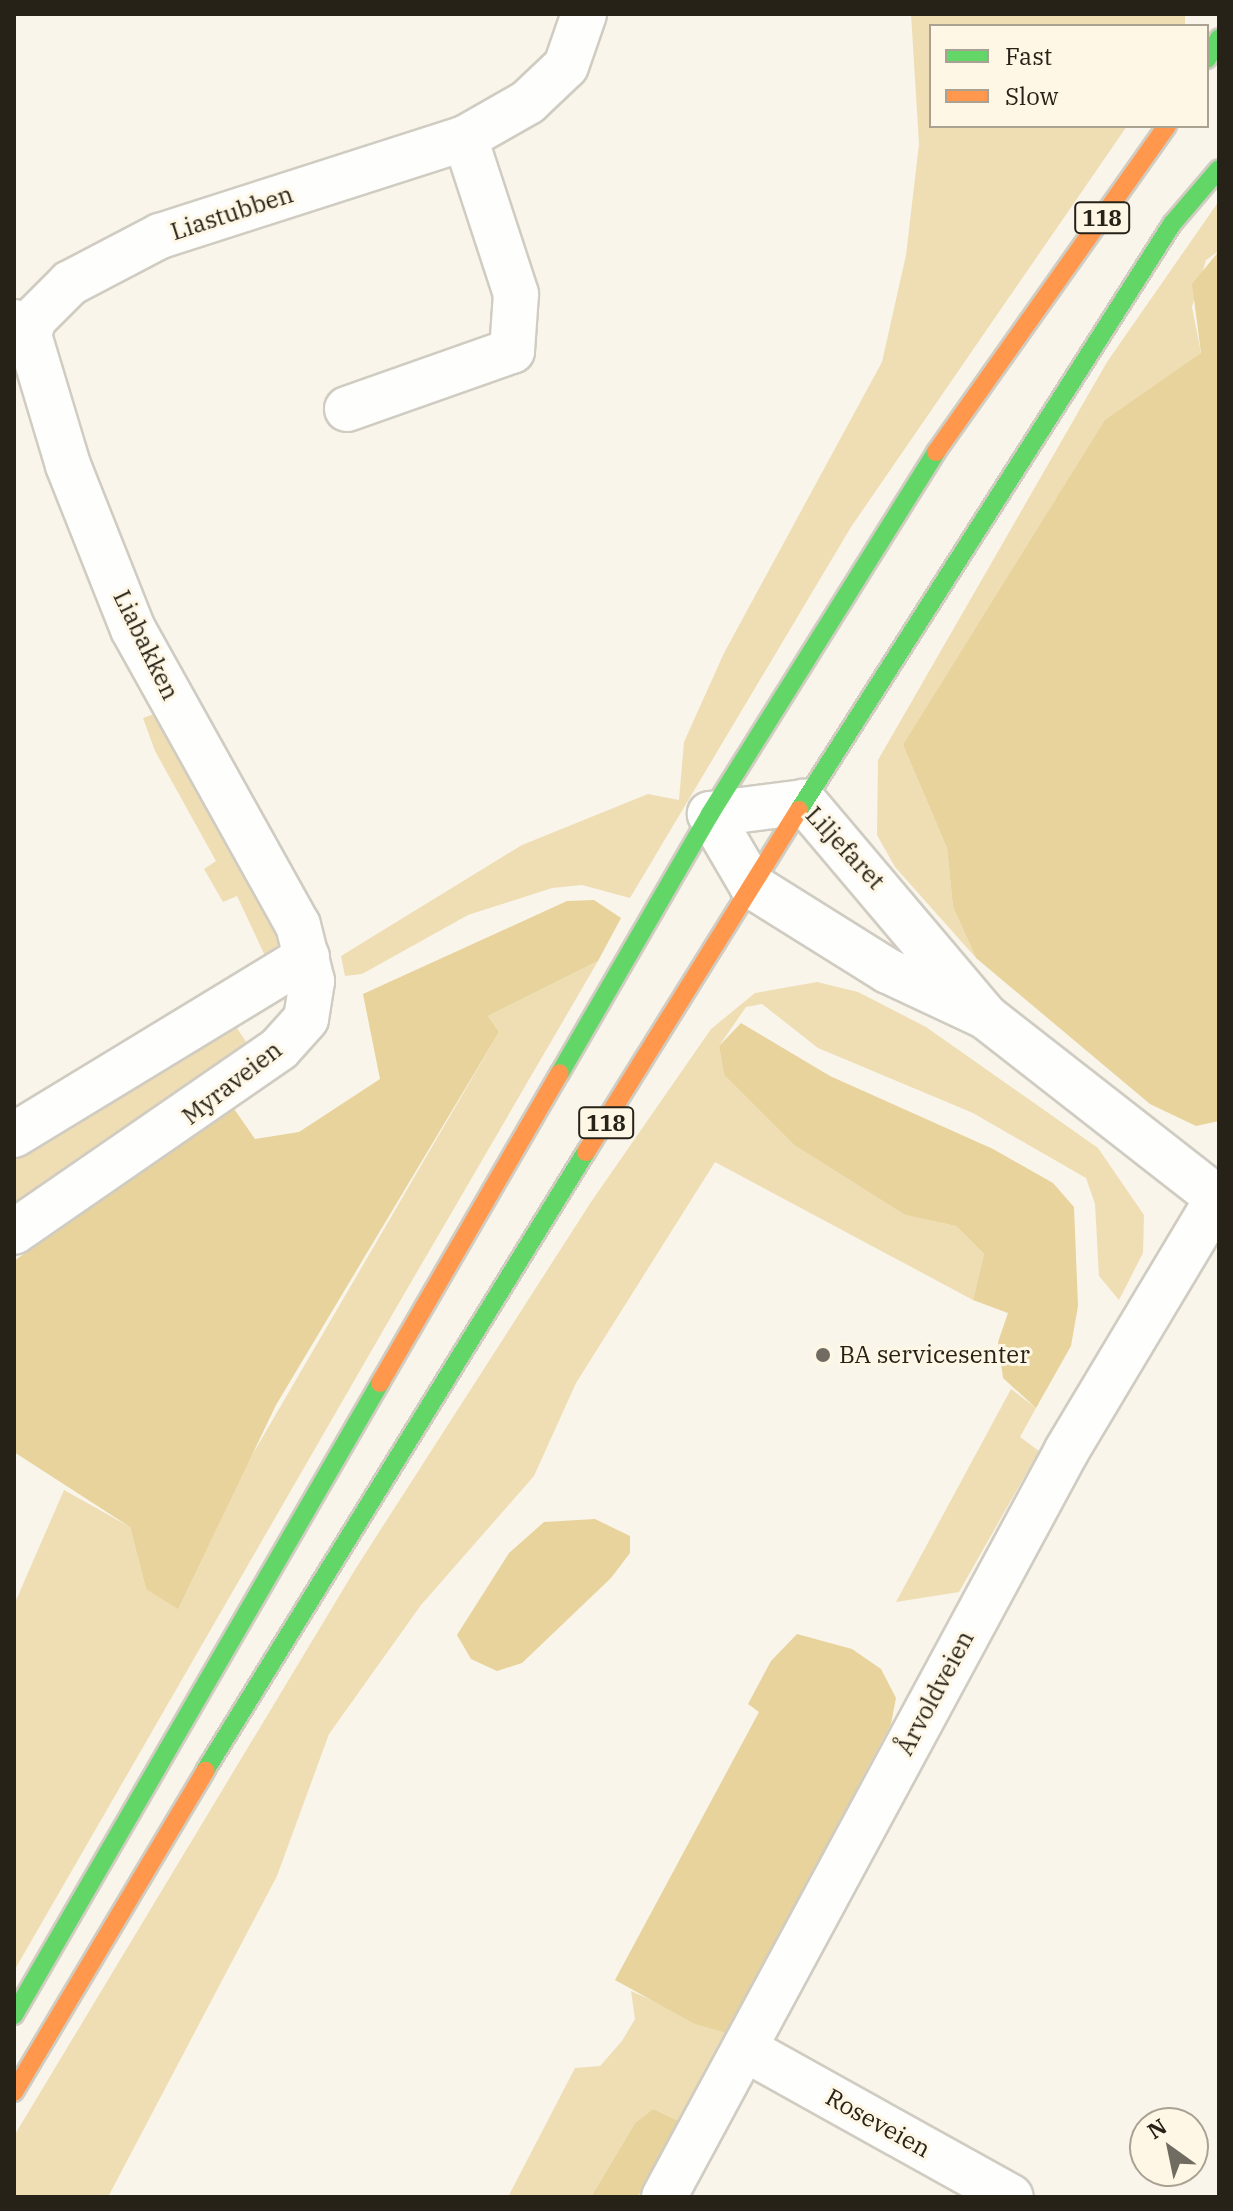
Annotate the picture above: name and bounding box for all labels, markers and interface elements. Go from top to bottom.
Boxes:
legend [929,24,1209,128]
text: Fast [1005,40,1052,72]
text: Slow [1005,80,1058,112]
street label: Liastubben [167,180,297,246]
road number: 118 [1074,200,1130,236]
street label: Liabakken [107,586,185,704]
street label: Liljefaret [800,801,890,895]
street label: Myraveien [176,1035,288,1131]
road number: 118 [578,1105,634,1141]
place label: BA servicesenter [839,1341,1030,1369]
marker: BA servicesenter [814,1346,832,1364]
street label: Årvoldveien [890,1626,980,1760]
street label: Roseveien [821,2083,935,2163]
north arrow [1129,2107,1209,2187]
text: N [1142,2111,1172,2145]

